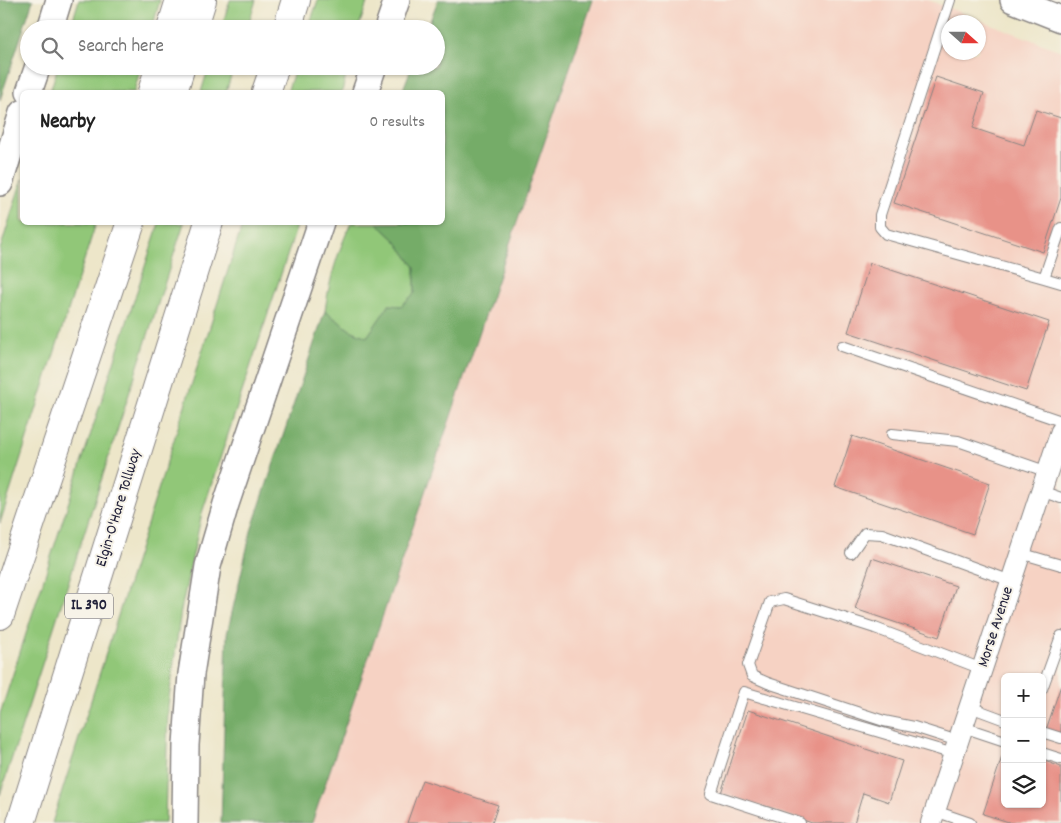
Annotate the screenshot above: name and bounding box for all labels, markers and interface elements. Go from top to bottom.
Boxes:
north arrow [941,15,986,60]
search box [20,20,445,75]
icon: search [38,34,66,62]
text: Search here [78,34,164,61]
text: Nearby [40,108,95,138]
text: 0 results [370,111,425,134]
street label: Elgin-O'Hare Tollway [90,446,148,570]
street label: Morse Avenue [972,584,1020,670]
road number: IL 390 [65,594,113,618]
map controls [1001,673,1046,808]
button: + [1001,673,1046,718]
button: − [1001,718,1046,763]
button: layers [1001,763,1046,808]

